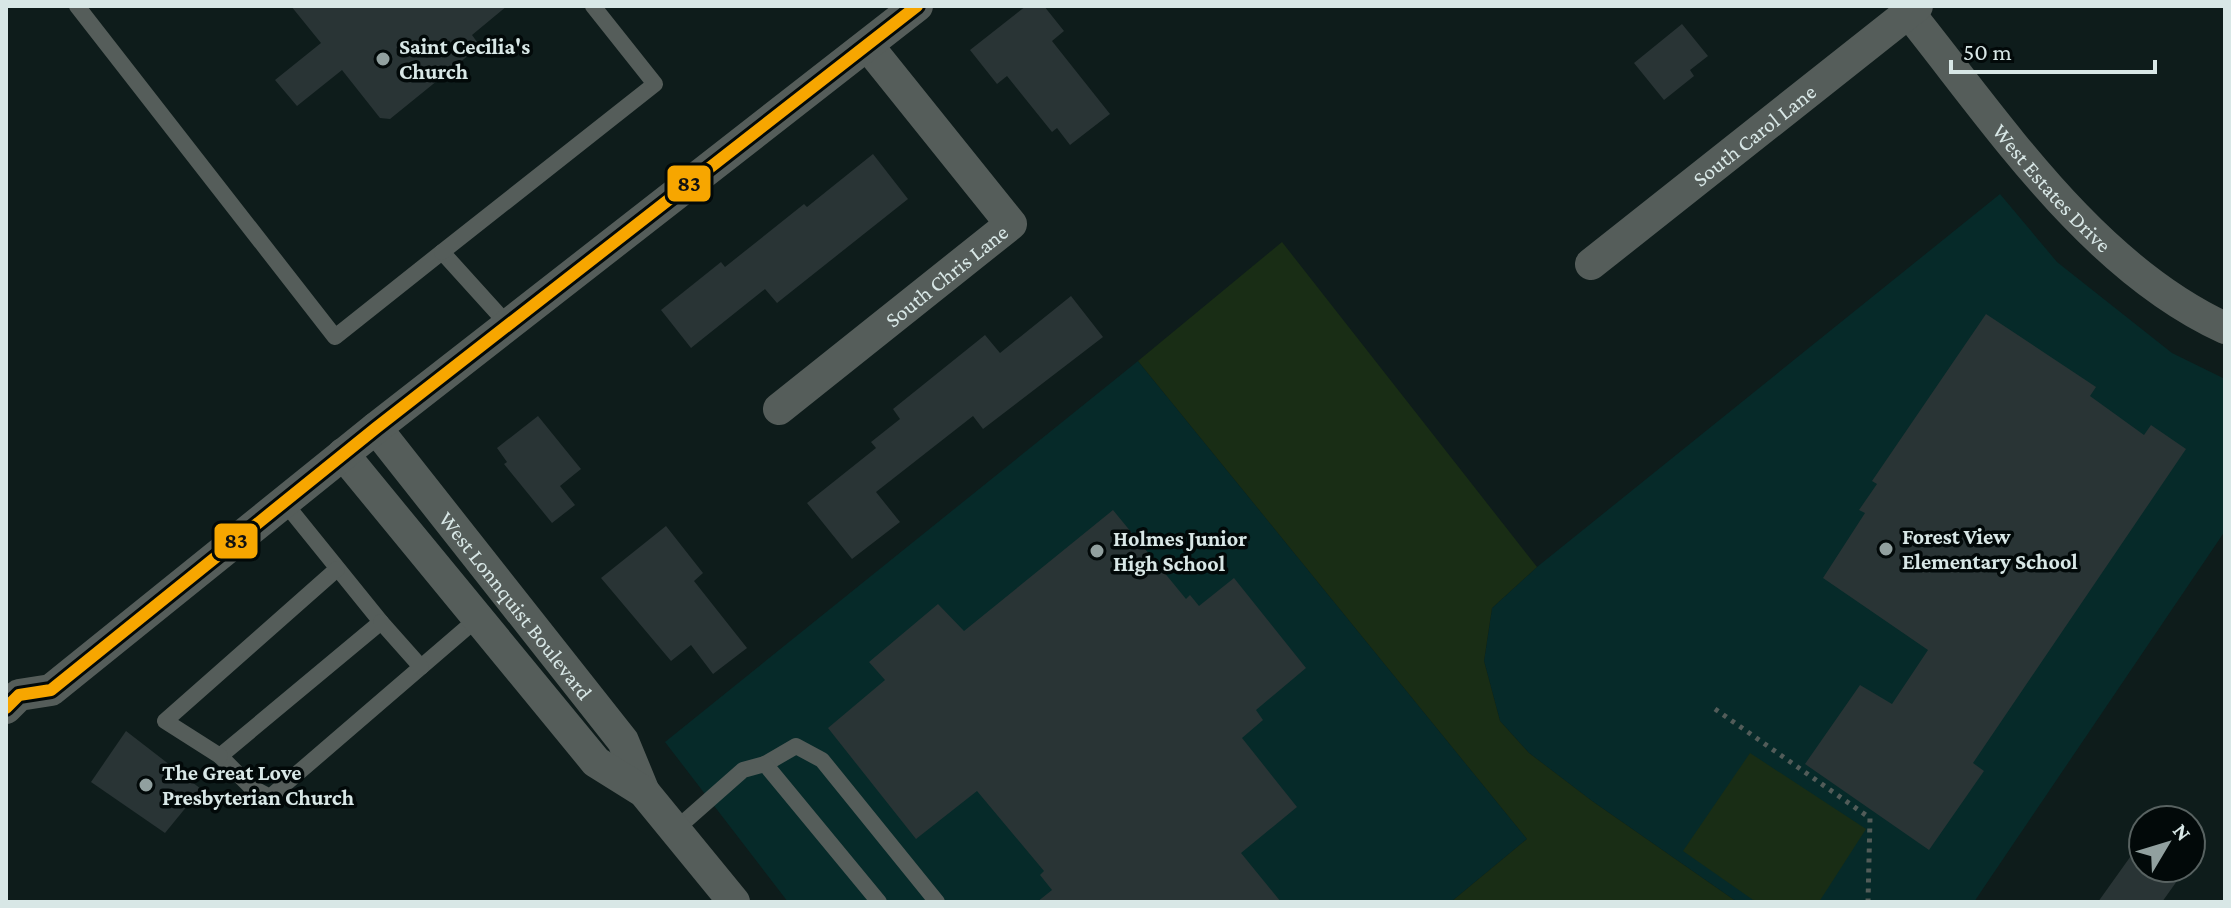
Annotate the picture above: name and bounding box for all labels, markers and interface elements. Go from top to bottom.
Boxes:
scale bar [1951,24,2155,74]
place label: Saint Cecilia's Church [399,34,530,84]
text: 50 m [1963,38,2012,65]
marker: Saint Cecilia's Church [374,50,392,68]
street label: South Carol Lane [1688,79,1821,191]
street label: West Estates Drive [1988,118,2117,257]
line badge: 83 [666,164,712,203]
text: 83 [677,171,701,196]
street label: South Chris Lane [880,219,1013,332]
street label: West Lonnquist Boulevard [434,506,598,705]
line badge: 83 [213,522,259,560]
place label: Forest View Elementary School [1902,524,2078,574]
place label: Holmes Junior High School [1113,526,1247,576]
text: 83 [224,528,248,553]
marker: Forest View Elementary School [1877,540,1895,558]
marker: Holmes Junior High School [1088,542,1106,560]
place label: The Great Love Presbyterian Church [162,760,354,810]
marker: The Great Love Presbyterian Church [137,776,155,794]
north arrow [2127,804,2207,884]
text: N [2168,818,2197,846]

